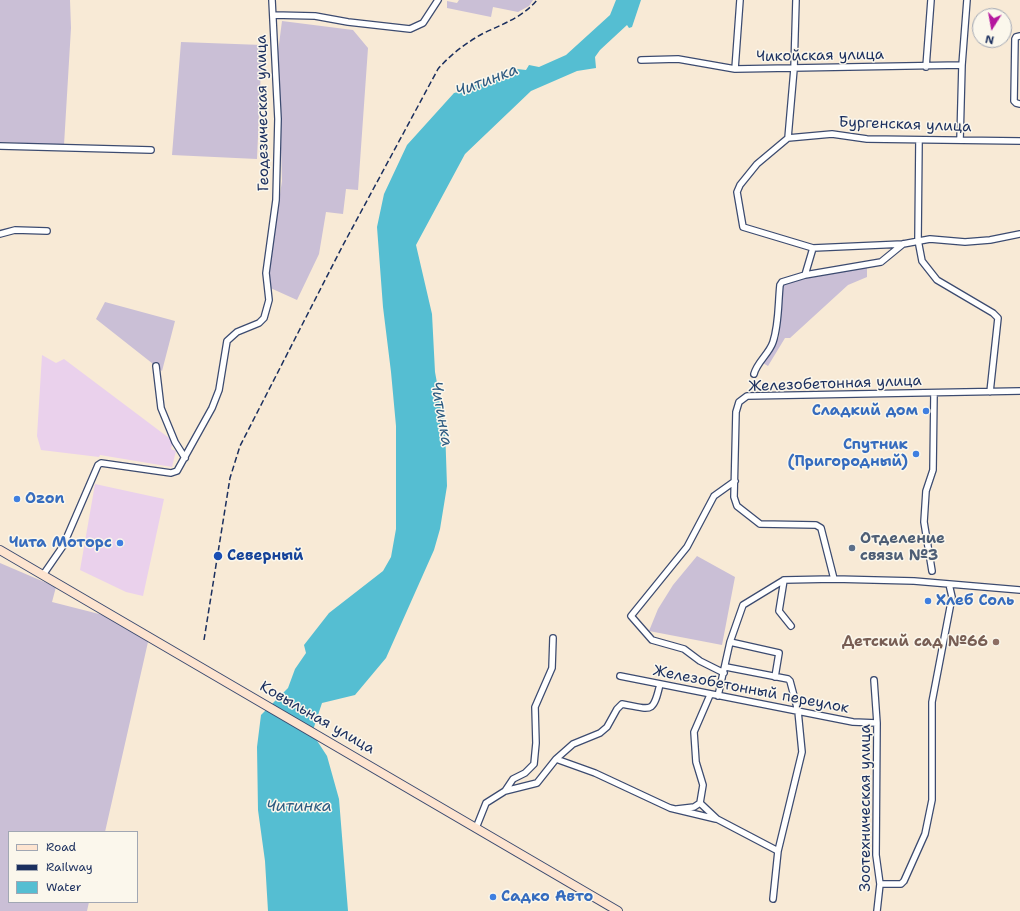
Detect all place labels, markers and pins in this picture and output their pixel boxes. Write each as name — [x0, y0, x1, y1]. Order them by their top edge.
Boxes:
place label: Сладкий дом — [812, 402, 918, 420]
marker: Сладкий дом — [921, 406, 931, 416]
place label: Спутник (Пригородный) — [788, 436, 908, 471]
marker: Спутник (Пригородный) — [911, 449, 921, 459]
place label: Ozon — [25, 490, 65, 508]
marker: Ozon — [12, 494, 22, 504]
place label: Отделение связи №3 — [860, 530, 945, 565]
place label: Чита Моторс — [9, 534, 112, 552]
marker: Чита Моторс — [115, 538, 125, 548]
marker: Отделение связи №3 — [847, 543, 857, 553]
place label: Северный — [227, 547, 303, 565]
marker: Северный — [212, 550, 224, 562]
place label: Хлеб Соль — [936, 592, 1014, 610]
marker: Хлеб Соль — [923, 596, 933, 606]
place label: Детский сад №66 — [842, 633, 988, 651]
marker: Детский сад №66 — [991, 637, 1001, 647]
place label: Садко Авто — [501, 888, 593, 906]
marker: Садко Авто — [488, 892, 498, 902]

